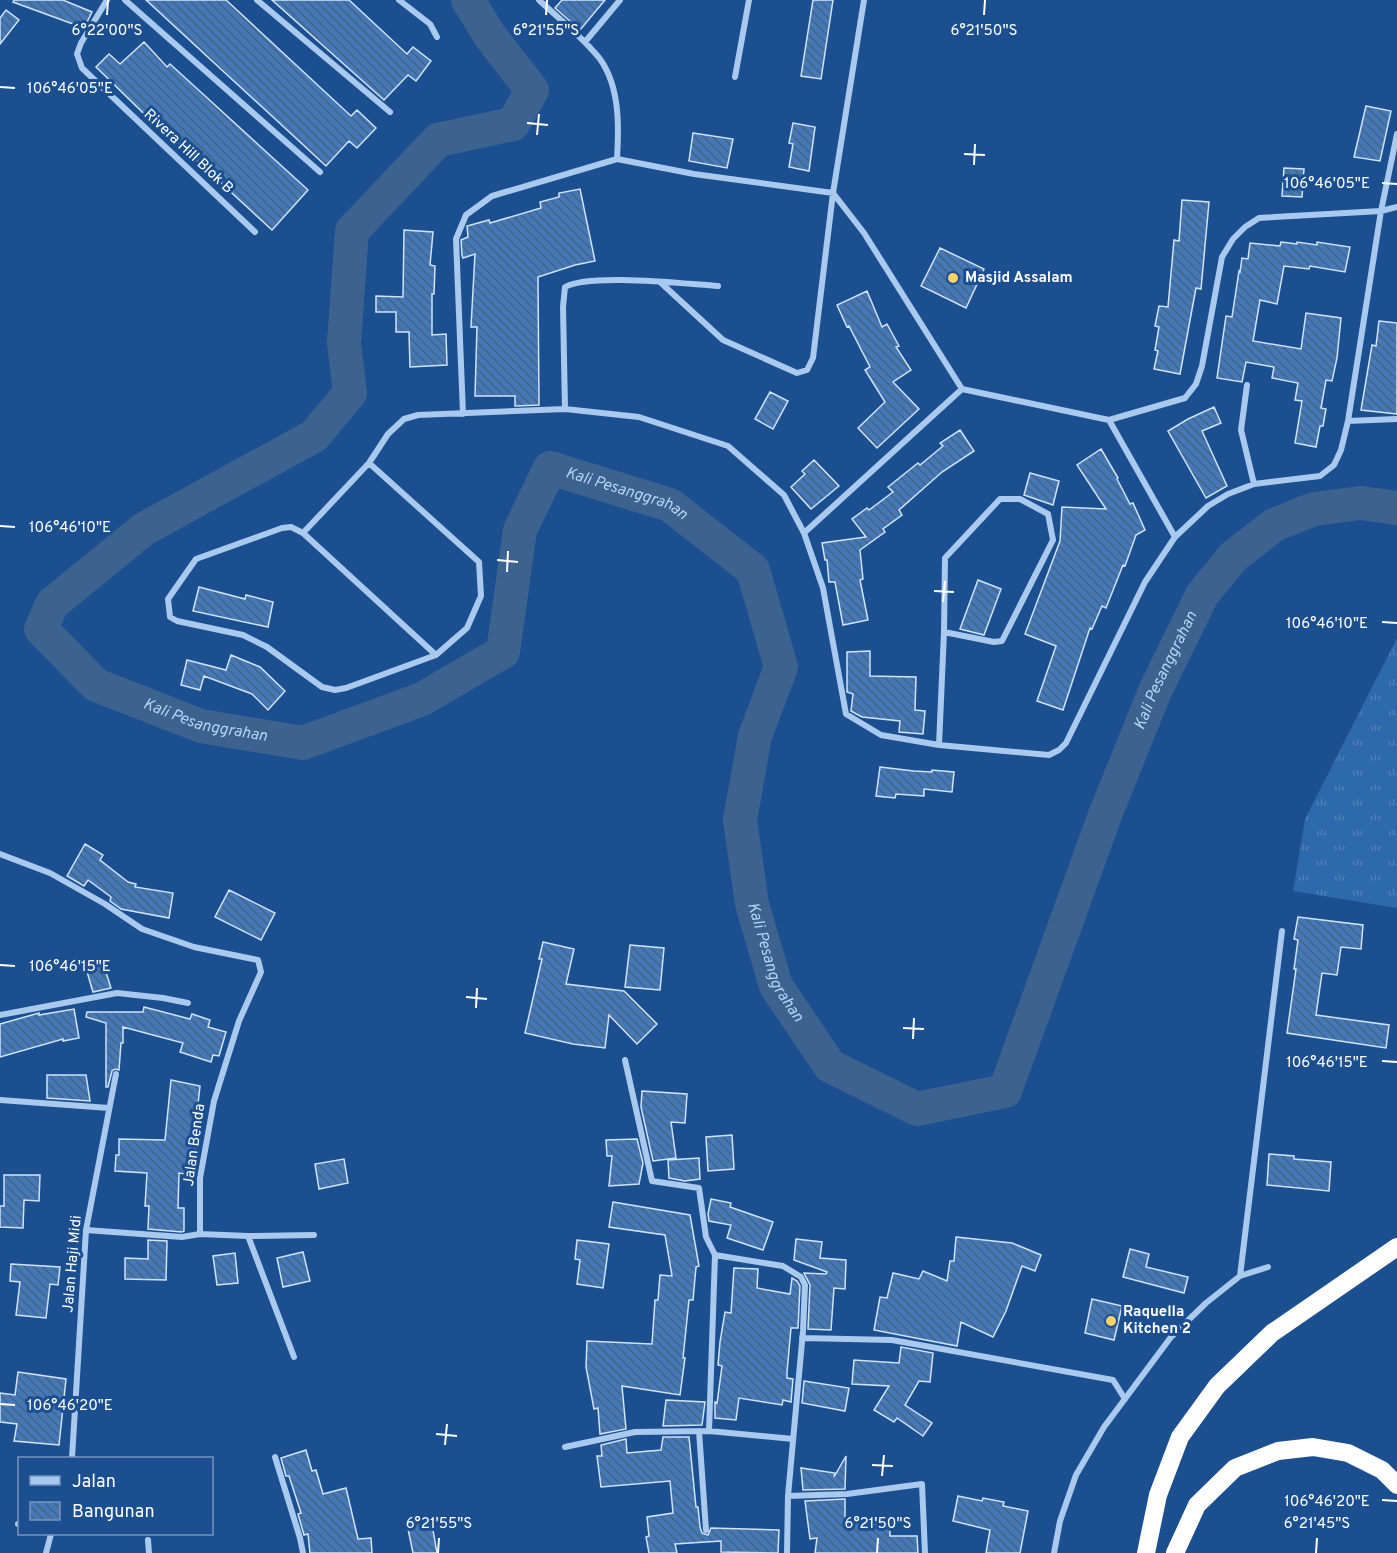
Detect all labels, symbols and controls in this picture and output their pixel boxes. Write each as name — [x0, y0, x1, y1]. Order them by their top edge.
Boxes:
text: 6°22'00"S — [72, 22, 142, 41]
text: 6°21'55"S — [513, 22, 579, 41]
text: 6°21'50"S — [950, 22, 1018, 41]
text: 106°46'05"E — [27, 80, 113, 99]
street label: Rivera Hill Blok B — [139, 106, 237, 198]
text: 106°46'05"E — [1284, 175, 1370, 194]
place label: Masjid Assalam — [965, 269, 1073, 288]
marker: Masjid Assalam — [946, 271, 960, 285]
water label: Kali Pesanggrahan — [563, 463, 692, 525]
text: 106°46'10"E — [29, 519, 111, 538]
water label: Kali Pesanggrahan — [1130, 608, 1202, 733]
text: 106°46'10"E — [1286, 615, 1368, 634]
water label: Kali Pesanggrahan — [140, 694, 269, 747]
water label: Kali Pesanggrahan — [742, 900, 808, 1026]
text: 106°46'15"E — [29, 958, 111, 977]
text: 106°46'15"E — [1286, 1054, 1368, 1073]
street label: Jalan Benda — [180, 1102, 210, 1188]
street label: Jalan Haji Midi — [59, 1214, 87, 1314]
place label: Raquella Kitchen 2 — [1123, 1303, 1191, 1339]
marker: Raquella Kitchen 2 — [1104, 1314, 1118, 1328]
text: 106°46'20"E — [27, 1397, 113, 1416]
legend — [18, 1457, 213, 1535]
text: Jalan — [72, 1471, 116, 1494]
text: 106°46'20"E — [1284, 1493, 1370, 1512]
text: Bangunan — [72, 1501, 155, 1524]
text: 6°21'55"S — [406, 1515, 472, 1534]
text: 6°21'50"S — [844, 1515, 912, 1534]
text: 6°21'45"S — [1284, 1515, 1350, 1534]

